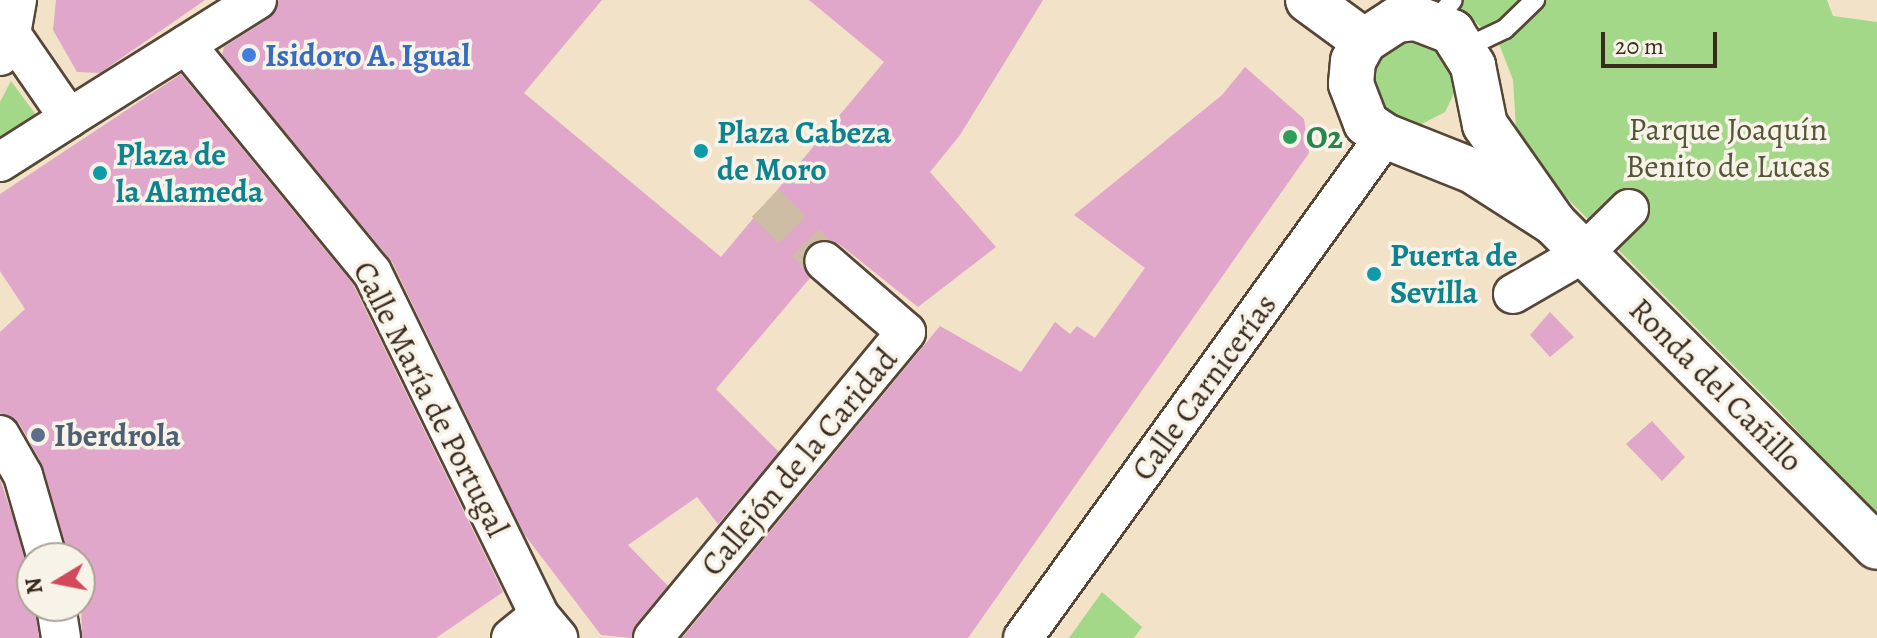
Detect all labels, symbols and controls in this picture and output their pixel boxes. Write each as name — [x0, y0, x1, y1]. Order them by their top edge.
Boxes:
scale bar — [1605, 16, 1721, 66]
text: 20 m — [1615, 30, 1664, 62]
place label: Isidoro A. Igual — [265, 36, 471, 74]
marker: Isidoro A. Igual — [240, 46, 258, 64]
park label: Parque Joaquín Benito de Lucas — [1626, 111, 1830, 186]
place label: Plaza Cabeza de Moro — [717, 114, 891, 189]
place label: O2 — [1306, 118, 1343, 156]
marker: O2 — [1281, 128, 1299, 146]
place label: Plaza de la Alameda — [116, 136, 263, 211]
marker: Plaza Cabeza de Moro — [692, 142, 710, 160]
marker: Plaza de la Alameda — [91, 164, 109, 182]
place label: Puerta de Sevilla — [1390, 237, 1517, 312]
street label: Calle María de Portugal — [345, 255, 517, 543]
marker: Puerta de Sevilla — [1365, 265, 1383, 283]
street label: Calle Carnicerías — [1123, 286, 1285, 488]
street label: Ronda del Cañillo — [1621, 290, 1811, 480]
street label: Callejón de la Caridad — [693, 340, 905, 584]
place label: Iberdrola — [54, 416, 181, 454]
marker: Iberdrola — [29, 426, 47, 444]
north arrow — [16, 542, 96, 622]
text: N — [18, 575, 50, 596]

